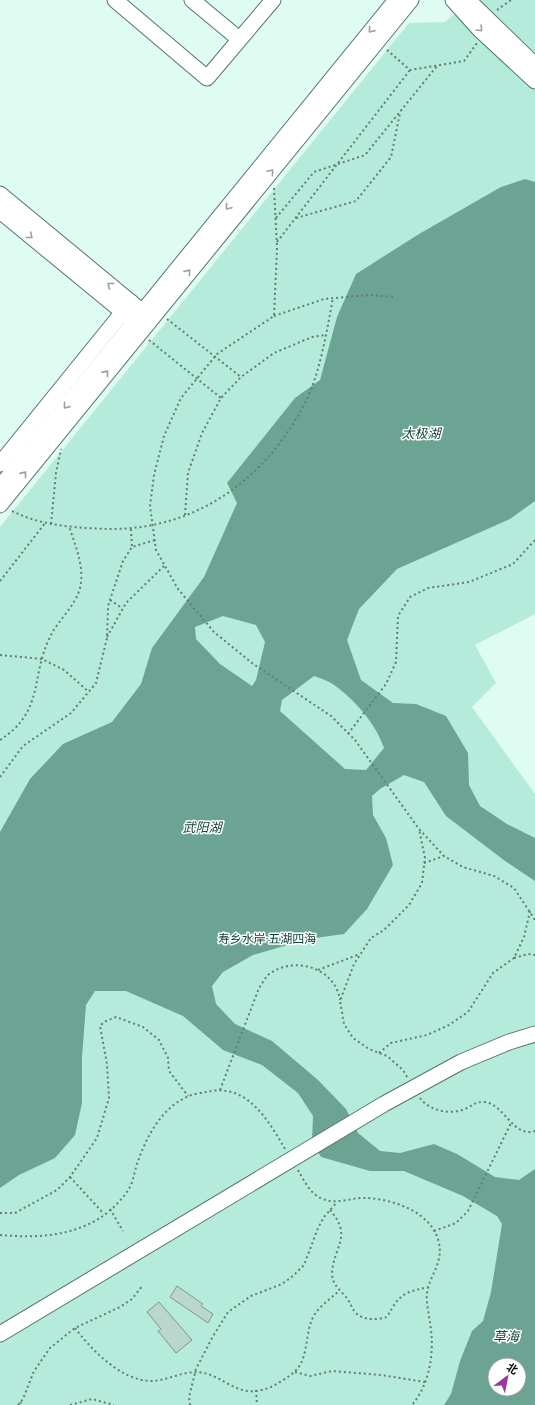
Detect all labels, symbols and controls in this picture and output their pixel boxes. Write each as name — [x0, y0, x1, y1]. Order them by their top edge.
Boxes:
one-way arrow — [475, 24, 482, 32]
one-way arrow — [369, 26, 376, 33]
one-way arrow — [266, 169, 273, 176]
one-way arrow — [225, 203, 232, 210]
one-way arrow — [26, 231, 33, 238]
one-way arrow — [184, 270, 191, 277]
one-way arrow — [107, 282, 114, 289]
one-way arrow — [101, 371, 108, 378]
one-way arrow — [63, 401, 70, 408]
water label: 太极湖 — [401, 426, 442, 441]
one-way arrow — [20, 472, 27, 479]
water label: 武阳湖 — [182, 820, 223, 835]
park label: 寿乡水岸·五湖四海 — [218, 932, 316, 946]
water label: 草海 — [493, 1329, 521, 1344]
north arrow — [487, 1357, 527, 1397]
text: 北 — [504, 1361, 520, 1377]

